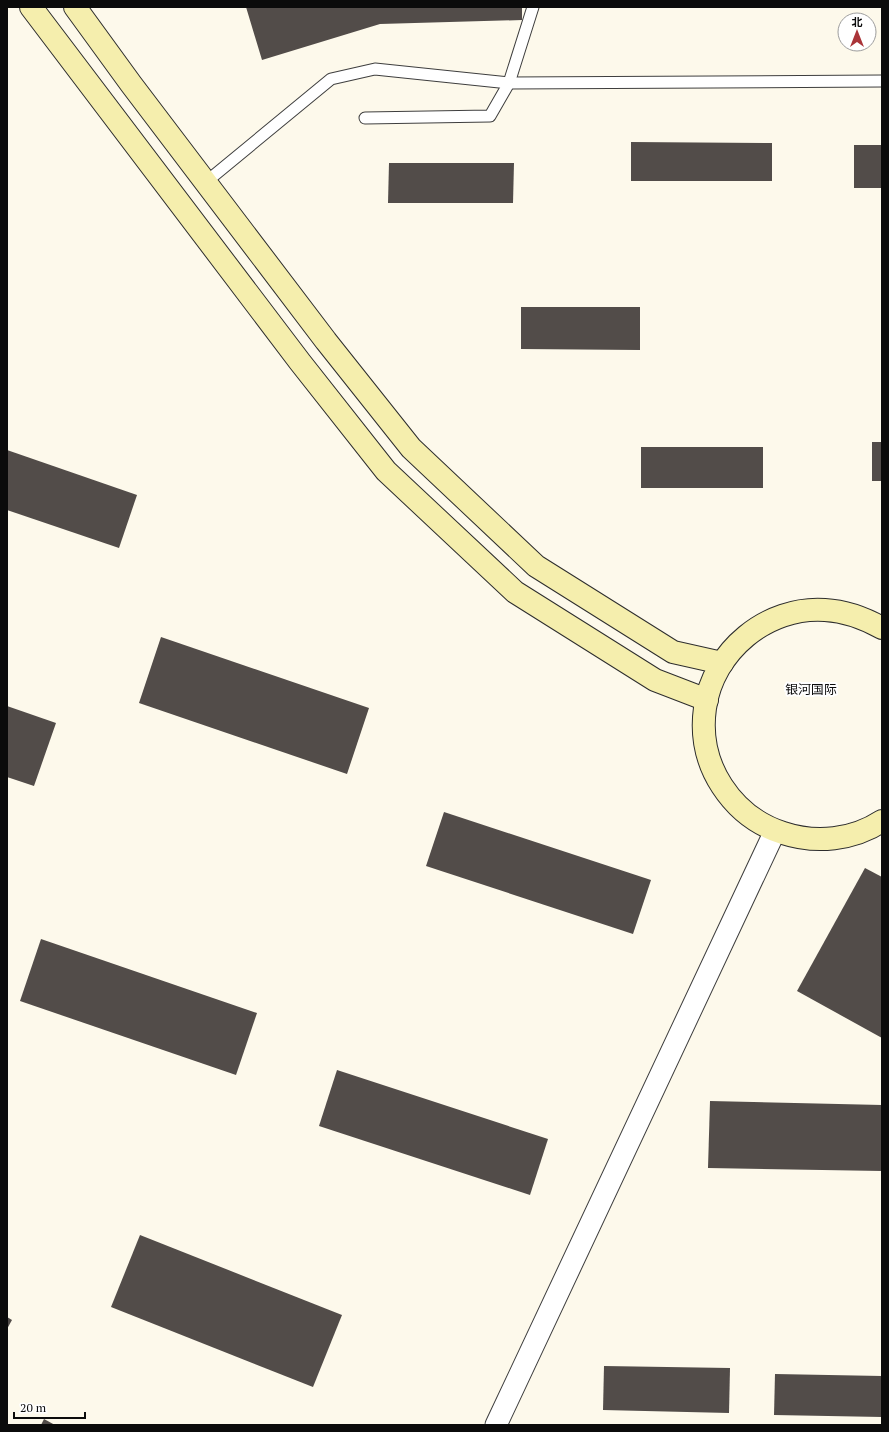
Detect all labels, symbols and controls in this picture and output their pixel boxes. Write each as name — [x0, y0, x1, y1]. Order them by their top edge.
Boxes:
north arrow — [837, 12, 877, 52]
text: 北 — [852, 15, 863, 29]
district label: 银河国际 — [785, 680, 837, 698]
scale bar — [14, 1394, 85, 1420]
text: 20 m — [20, 1400, 47, 1415]

